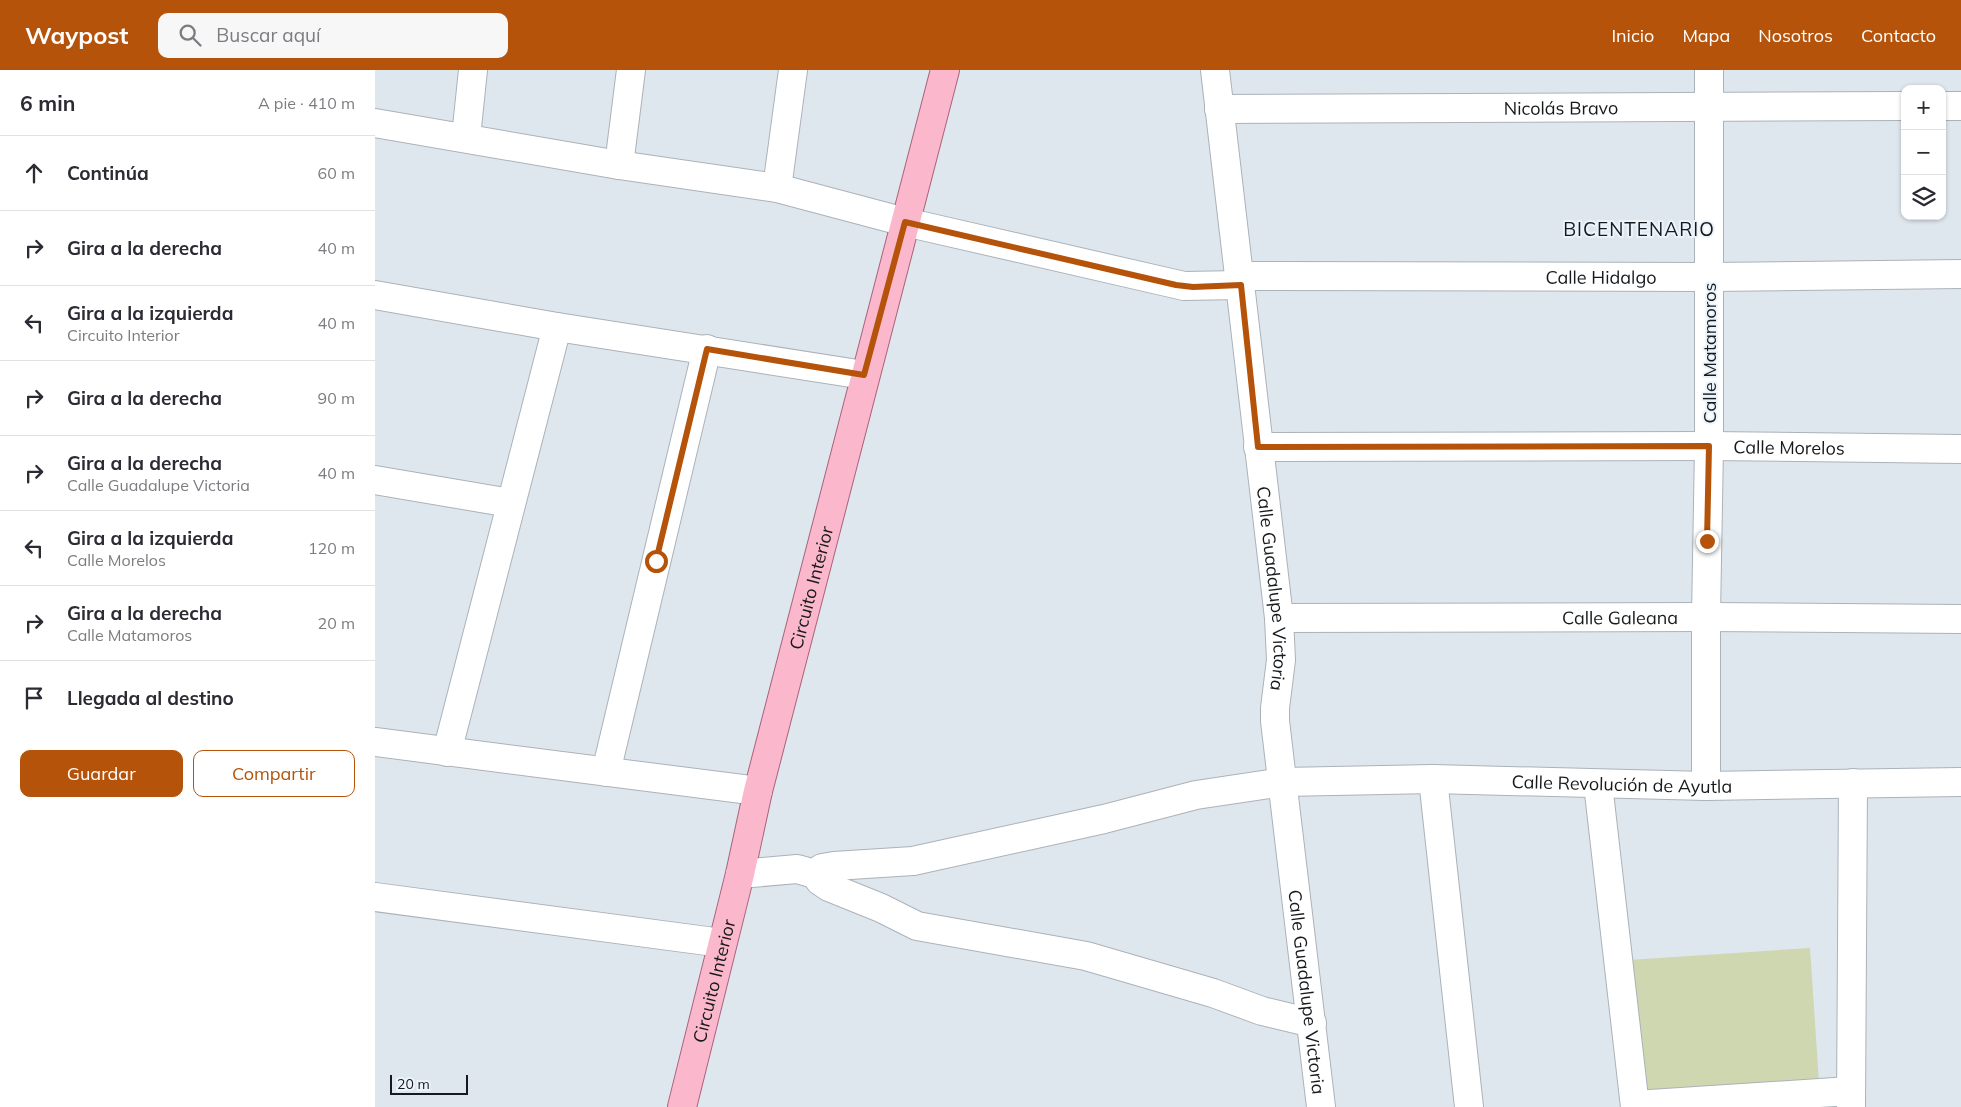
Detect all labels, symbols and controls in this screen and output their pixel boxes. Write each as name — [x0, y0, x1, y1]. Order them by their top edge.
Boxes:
search box — [158, 13, 508, 58]
text: Waypost — [25, 20, 128, 50]
icon: search — [176, 21, 204, 49]
text: Buscar aquí — [216, 23, 321, 47]
text: Inicio — [1611, 24, 1654, 47]
text: Mapa — [1682, 24, 1730, 47]
text: Nosotros — [1758, 24, 1833, 47]
text: Contacto — [1861, 24, 1936, 47]
map controls — [1901, 85, 1946, 220]
button: + — [1901, 85, 1946, 130]
text: 6 min — [20, 90, 75, 116]
text: A pie · 410 m — [258, 93, 355, 113]
street label: Nicolás Bravo — [1504, 96, 1618, 119]
button: − — [1901, 130, 1946, 175]
icon: ahead — [20, 159, 48, 187]
text: Continúa — [67, 161, 149, 185]
text: 60 m — [318, 163, 355, 183]
button: layers — [1901, 175, 1946, 220]
district label: BICENTENARIO — [1563, 217, 1715, 241]
icon: right — [20, 234, 48, 262]
text: Gira a la derecha — [67, 236, 222, 260]
text: 40 m — [318, 238, 355, 258]
street label: Calle Hidalgo — [1545, 265, 1657, 288]
street label: Calle Matamoros — [1698, 282, 1721, 423]
text: Gira a la izquierda — [67, 301, 233, 325]
icon: left — [20, 309, 48, 337]
text: 40 m — [318, 313, 355, 333]
text: Circuito Interior — [67, 325, 180, 345]
icon: right — [20, 384, 48, 412]
text: Gira a la derecha — [67, 386, 222, 410]
text: 90 m — [318, 388, 355, 408]
street label: Calle Morelos — [1733, 435, 1845, 459]
text: Gira a la derecha — [67, 451, 222, 475]
icon: right — [20, 459, 48, 487]
text: 40 m — [318, 463, 355, 483]
text: Calle Guadalupe Victoria — [67, 475, 250, 495]
street label: Calle Guadalupe Victoria — [1252, 485, 1293, 692]
street label: Circuito Interior — [784, 523, 838, 652]
text: Gira a la izquierda — [67, 526, 233, 550]
route end — [1696, 530, 1719, 553]
icon: left — [20, 534, 48, 562]
text: 120 m — [308, 538, 355, 558]
text: Calle Morelos — [67, 550, 166, 570]
route start — [645, 550, 668, 573]
text: Gira a la derecha — [67, 601, 222, 625]
street label: Calle Galeana — [1562, 606, 1678, 629]
icon: right — [20, 609, 48, 637]
text: 20 m — [318, 613, 355, 633]
text: Calle Matamoros — [67, 625, 192, 645]
icon: arrive — [20, 684, 48, 712]
text: Llegada al destino — [67, 686, 234, 710]
button: Guardar — [20, 750, 183, 797]
button: Compartir — [193, 750, 355, 797]
street label: Calle Revolución de Ayutla — [1511, 770, 1732, 798]
street label: Calle Guadalupe Victoria — [1284, 888, 1331, 1096]
street label: Circuito Interior — [687, 916, 740, 1045]
scale bar — [390, 1072, 467, 1095]
text: 20 m — [397, 1075, 430, 1093]

